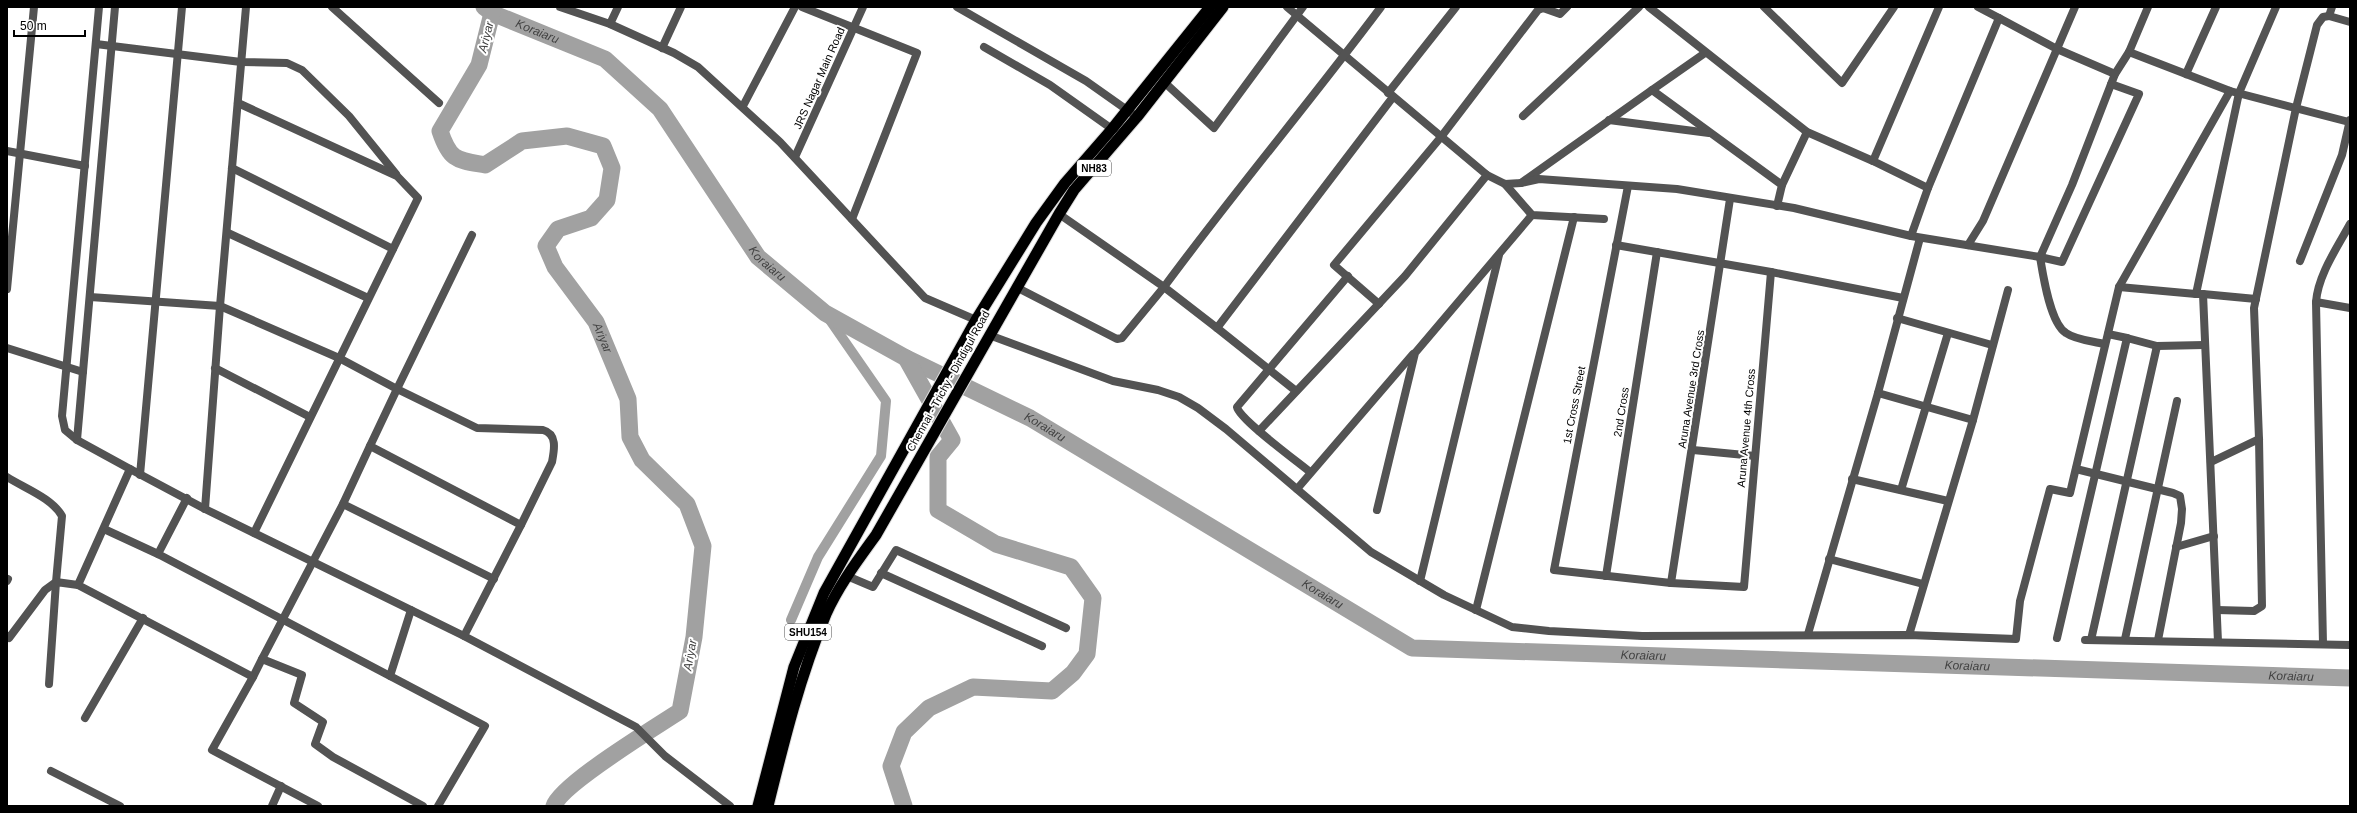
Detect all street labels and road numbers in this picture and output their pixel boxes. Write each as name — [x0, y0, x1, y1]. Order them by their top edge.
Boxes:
street label: JRS Nagar Main Road — [791, 25, 847, 131]
road number: NH83 — [1077, 160, 1111, 176]
street label: Chennai - Trichy - Dindigul Road — [904, 309, 992, 453]
street label: Aruna Avenue 3rd Cross — [1676, 328, 1706, 449]
street label: 1st Cross Street — [1561, 365, 1587, 445]
street label: Aruna Avenue 4th Cross — [1735, 368, 1757, 488]
street label: 2nd Cross — [1611, 386, 1631, 438]
road number: SHU154 — [785, 624, 831, 640]

